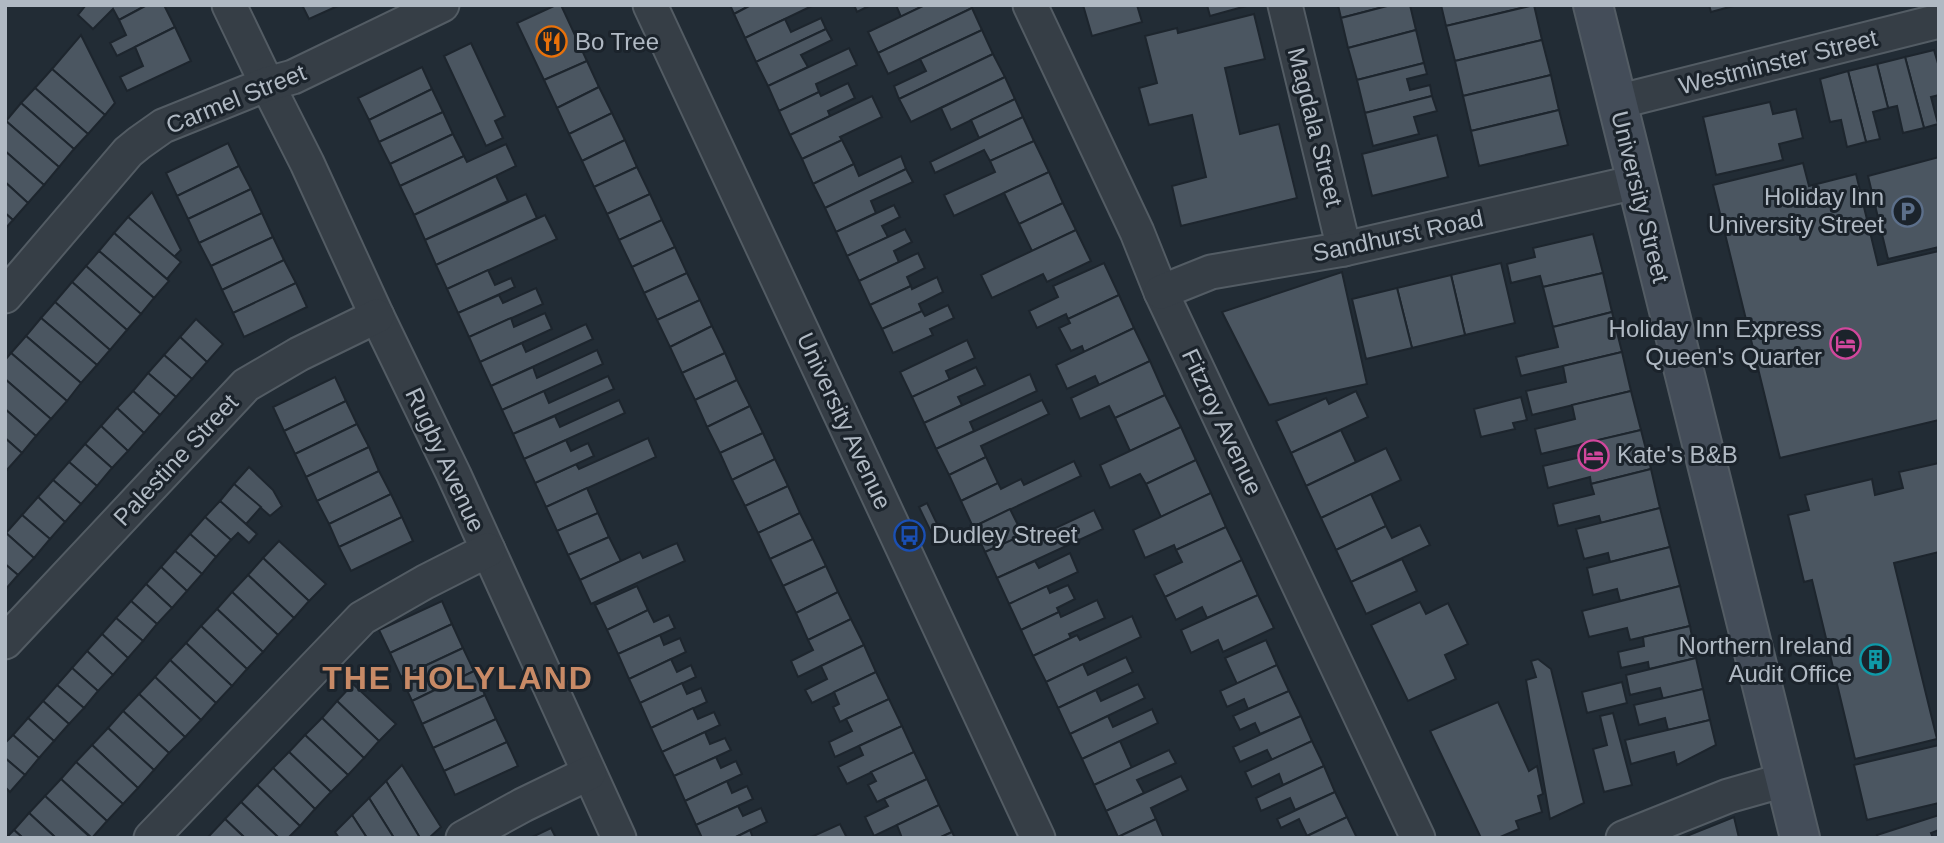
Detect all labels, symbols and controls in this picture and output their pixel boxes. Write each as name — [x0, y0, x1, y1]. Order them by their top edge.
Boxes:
street label: Westminster Street — [1676, 24, 1880, 99]
restaurant icon: Bo Tree — [535, 25, 569, 59]
place label: Bo Tree — [575, 28, 659, 55]
street label: Magdala Street — [1283, 45, 1348, 209]
street label: Carmel Street — [162, 58, 310, 139]
street label: University Street — [1606, 108, 1675, 286]
place label: Holiday Inn University Street — [1708, 183, 1884, 238]
parking icon: Holiday Inn University Street — [1890, 194, 1924, 228]
street label: Sandhurst Road — [1310, 204, 1486, 267]
place label: Holiday Inn Express Queen's Quarter — [1609, 315, 1822, 370]
hotel icon: Holiday Inn Express Queen's Quarter — [1828, 326, 1862, 360]
street label: University Avenue — [792, 328, 897, 513]
street label: Fitzroy Avenue — [1177, 344, 1268, 499]
street label: Rugby Avenue — [400, 384, 491, 536]
street label: Palestine Street — [108, 388, 244, 531]
hotel icon: Kate's B&B — [1577, 438, 1611, 472]
place label: Kate's B&B — [1617, 441, 1738, 468]
bus stop icon: Dudley Street — [892, 518, 926, 552]
place label: Dudley Street — [932, 521, 1078, 548]
place label: Northern Ireland Audit Office — [1679, 632, 1852, 687]
building icon: Northern Ireland Audit Office — [1858, 643, 1892, 677]
district label: THE HOLYLAND — [322, 660, 594, 696]

